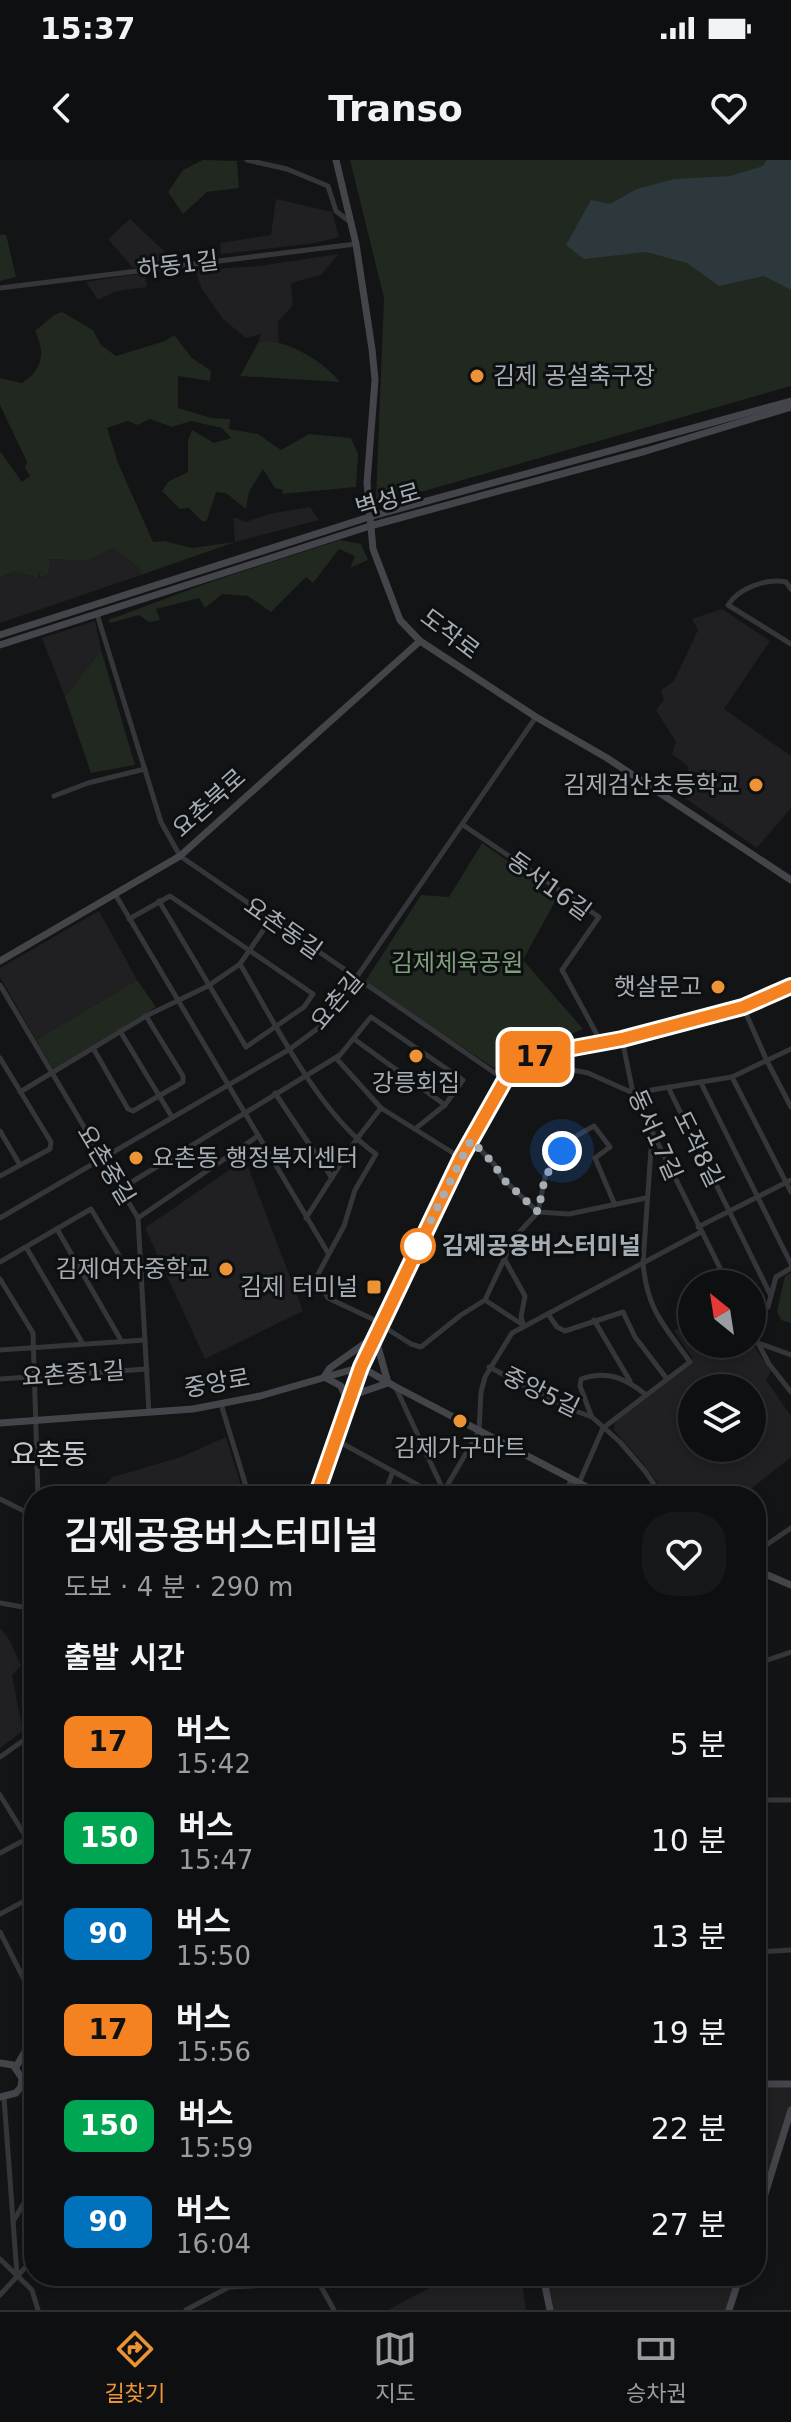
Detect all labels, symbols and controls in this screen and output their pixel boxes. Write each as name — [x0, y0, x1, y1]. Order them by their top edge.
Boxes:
text: 15:37 — [40, 11, 136, 46]
icon: back — [40, 86, 84, 130]
icon: heart — [707, 86, 751, 130]
text: Transo — [328, 88, 463, 129]
street label: 하동1길 — [136, 246, 220, 284]
place label: 김제 공설축구장 — [493, 362, 655, 390]
marker: 김제 공설축구장 — [468, 367, 486, 385]
street label: 벽성로 — [352, 477, 424, 523]
street label: 도작로 — [415, 603, 485, 665]
street label: 요촌북로 — [167, 763, 251, 843]
place label: 김제검산초등학교 — [563, 771, 740, 799]
marker: 김제검산초등학교 — [747, 776, 765, 794]
street label: 동서16길 — [502, 846, 596, 926]
street label: 요촌동길 — [239, 891, 327, 965]
park label: 김제체육공원 — [391, 949, 523, 977]
street label: 요촌길 — [305, 967, 369, 1035]
place label: 햇살문고 — [614, 973, 702, 1001]
marker: 햇살문고 — [709, 978, 727, 996]
line badge: 17 — [499, 1031, 571, 1083]
text: 17 — [516, 1040, 554, 1073]
marker: 강릉회집 — [407, 1047, 425, 1065]
place label: 강릉회집 — [372, 1069, 460, 1097]
street label: 동서17길 — [623, 1085, 687, 1185]
street label: 도작8길 — [668, 1106, 728, 1192]
street label: 요촌중길 — [71, 1120, 141, 1210]
your location — [542, 1131, 582, 1171]
place label: 요촌동 행정복지센터 — [152, 1144, 358, 1172]
marker: 요촌동 행정복지센터 — [127, 1149, 145, 1167]
marker: 김제공용버스터미널 — [401, 1229, 435, 1263]
place label: 김제공용버스터미널 — [442, 1232, 641, 1260]
place label: 김제여자중학교 — [55, 1255, 210, 1283]
marker: 김제여자중학교 — [217, 1260, 235, 1278]
north arrow — [678, 1270, 766, 1358]
map controls — [678, 1270, 766, 1462]
place label: 김제 터미널 — [240, 1273, 358, 1301]
marker: 김제 터미널 — [365, 1278, 383, 1296]
street label: 요촌중1길 — [20, 1356, 126, 1392]
street label: 중앙5길 — [498, 1362, 584, 1422]
street label: 중앙로 — [182, 1363, 252, 1403]
button: layers — [678, 1374, 766, 1462]
marker: 김제가구마트 — [451, 1412, 469, 1430]
place label: 김제가구마트 — [394, 1434, 526, 1462]
district label: 요촌동 — [10, 1438, 88, 1471]
button: heart — [642, 1512, 726, 1596]
text: 김제공용버스터미널 — [64, 1514, 379, 1558]
text: 도보 · 4 분 · 290 m — [64, 1572, 293, 1602]
text: 출발 시간 — [64, 1640, 185, 1675]
text: 버스 — [176, 1712, 231, 1747]
text: 17 — [89, 1725, 127, 1758]
text: 5 분 — [670, 1727, 726, 1762]
text: 15:42 — [176, 1749, 251, 1779]
text: 버스 — [178, 1808, 234, 1843]
text: 150 — [80, 1821, 138, 1854]
text: 10 분 — [651, 1823, 726, 1858]
text: 15:47 — [178, 1845, 253, 1875]
text: 버스 — [176, 1904, 231, 1939]
text: 90 — [89, 1917, 127, 1950]
text: 13 분 — [651, 1919, 726, 1954]
text: 15:50 — [176, 1941, 251, 1971]
text: 버스 — [176, 2000, 231, 2035]
text: 17 — [89, 2013, 127, 2046]
text: 19 분 — [651, 2015, 726, 2050]
text: 15:56 — [176, 2037, 251, 2067]
text: 버스 — [178, 2096, 234, 2131]
text: 150 — [80, 2109, 138, 2142]
text: 22 분 — [651, 2111, 726, 2146]
text: 15:59 — [178, 2133, 253, 2163]
text: 버스 — [176, 2192, 231, 2227]
text: 90 — [89, 2205, 127, 2238]
text: 27 분 — [651, 2207, 726, 2242]
text: 16:04 — [176, 2229, 251, 2259]
tab: 길찾기 — [104, 2327, 165, 2407]
tab: 지도 — [373, 2327, 417, 2407]
tab: 승차권 — [626, 2327, 687, 2407]

